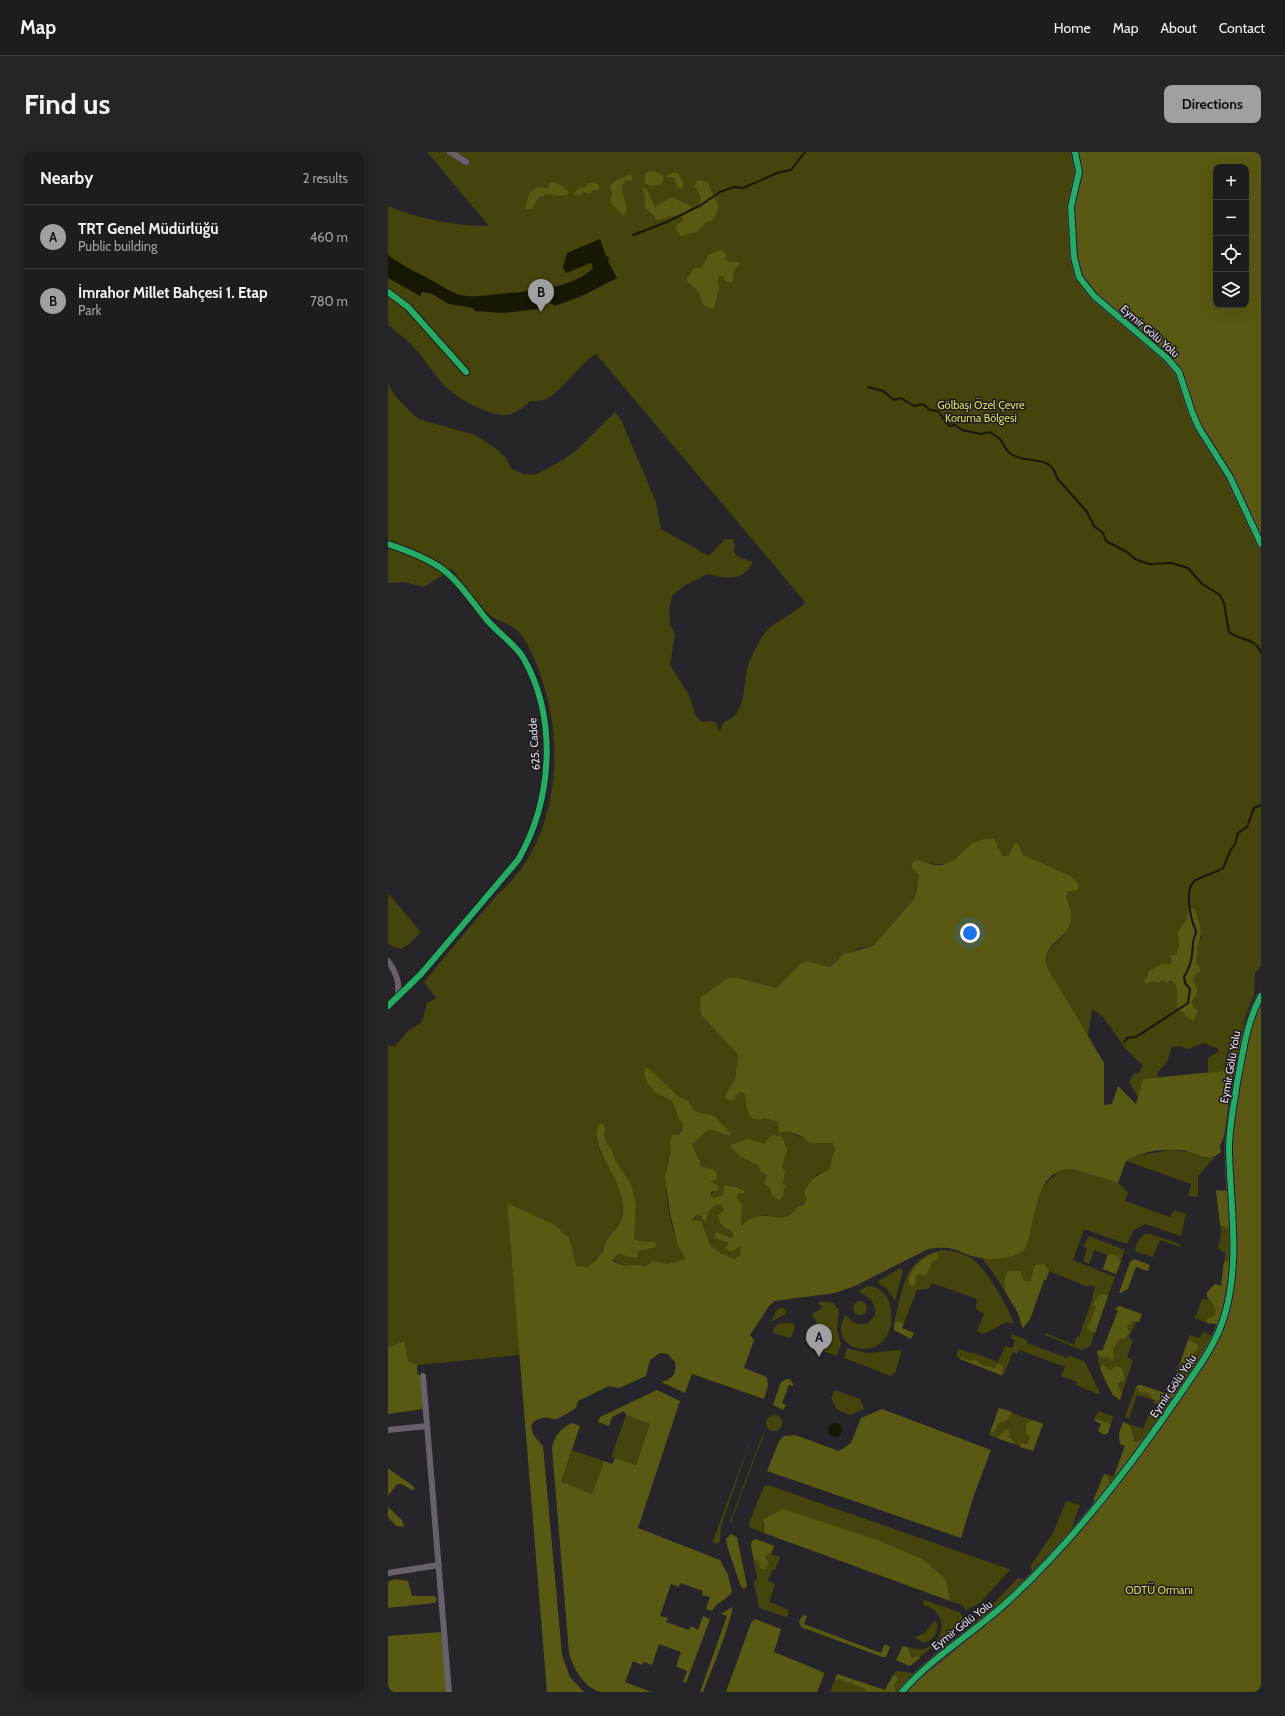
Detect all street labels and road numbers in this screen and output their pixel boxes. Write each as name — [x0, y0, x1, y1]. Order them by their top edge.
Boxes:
street label: Eymir Gölü Yolu — [1118, 302, 1182, 360]
street label: 625. Cadde — [525, 717, 543, 771]
street label: Eymir Gölü Yolu — [1217, 1029, 1243, 1104]
street label: Eymir Gölü Yolu — [1147, 1351, 1199, 1420]
street label: Eymir Gölü Yolu — [929, 1597, 995, 1653]

